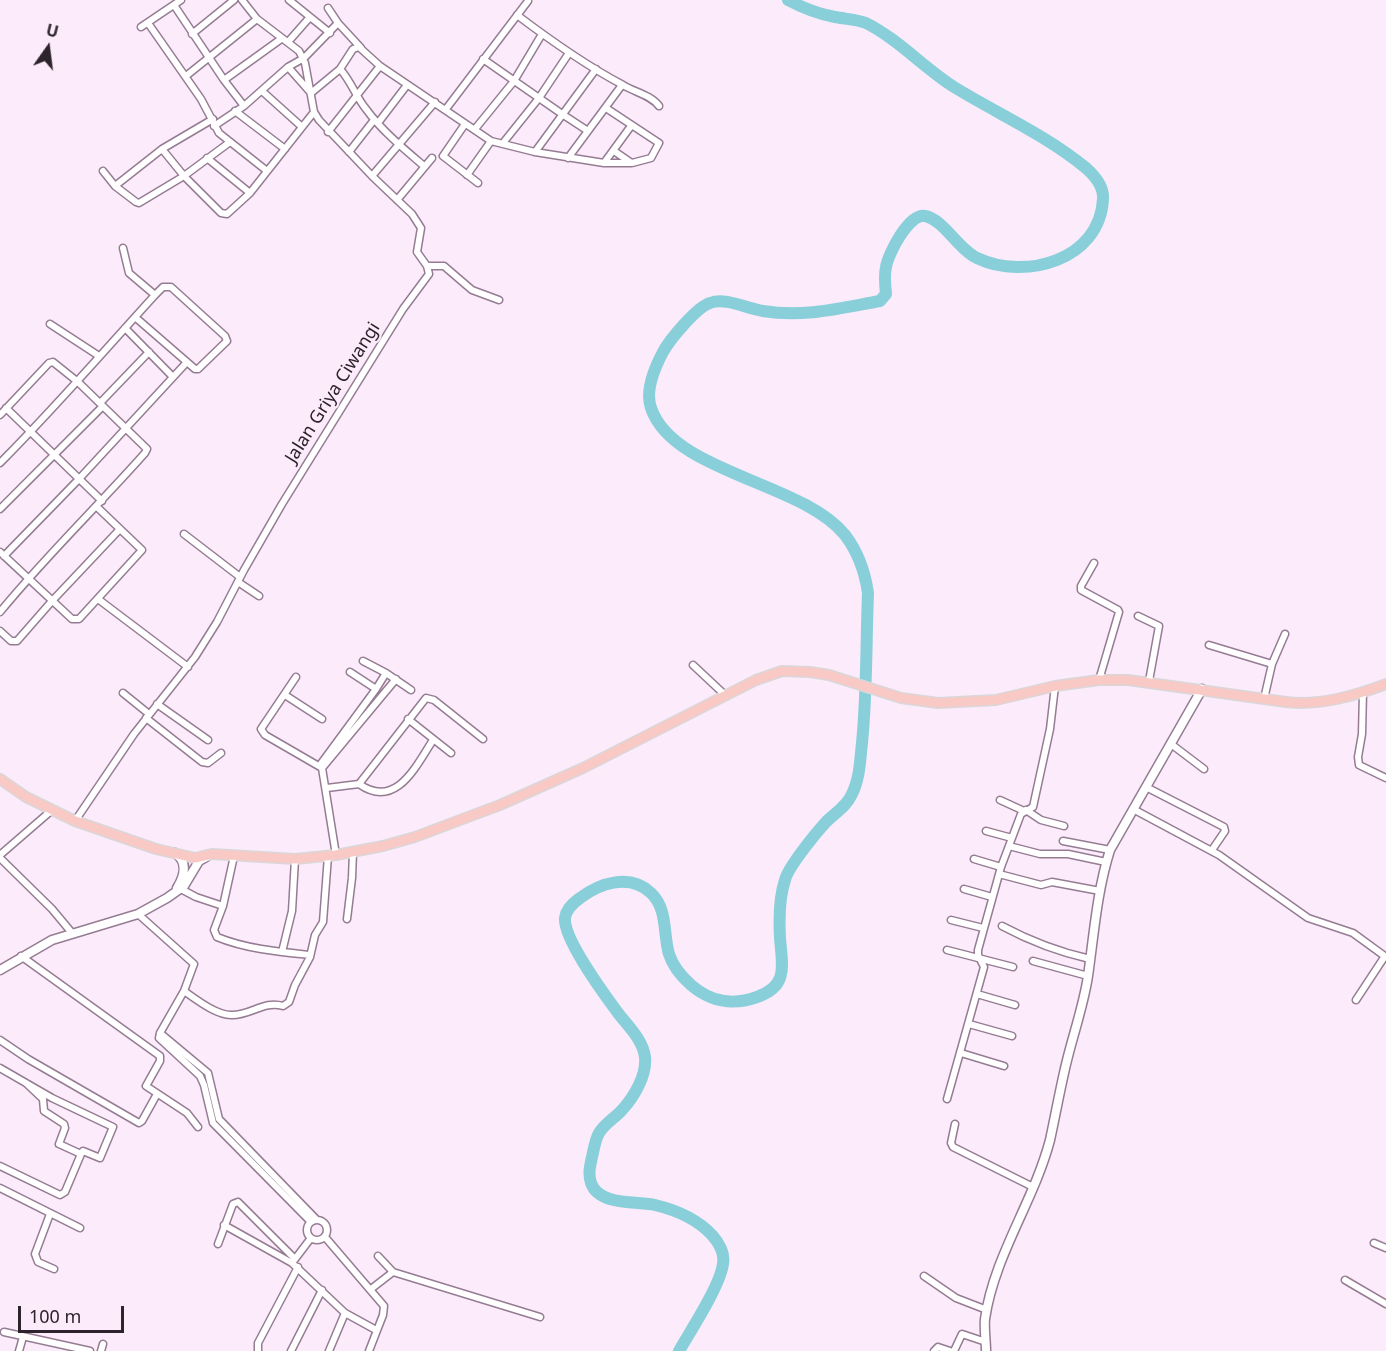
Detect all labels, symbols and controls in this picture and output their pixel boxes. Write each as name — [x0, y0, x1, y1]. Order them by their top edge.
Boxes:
north arrow — [18, 18, 78, 78]
text: U — [44, 18, 61, 43]
street label: Jalan Griya Ciwangi — [281, 319, 385, 467]
scale bar — [21, 1294, 128, 1332]
text: 100 m — [29, 1304, 81, 1328]

